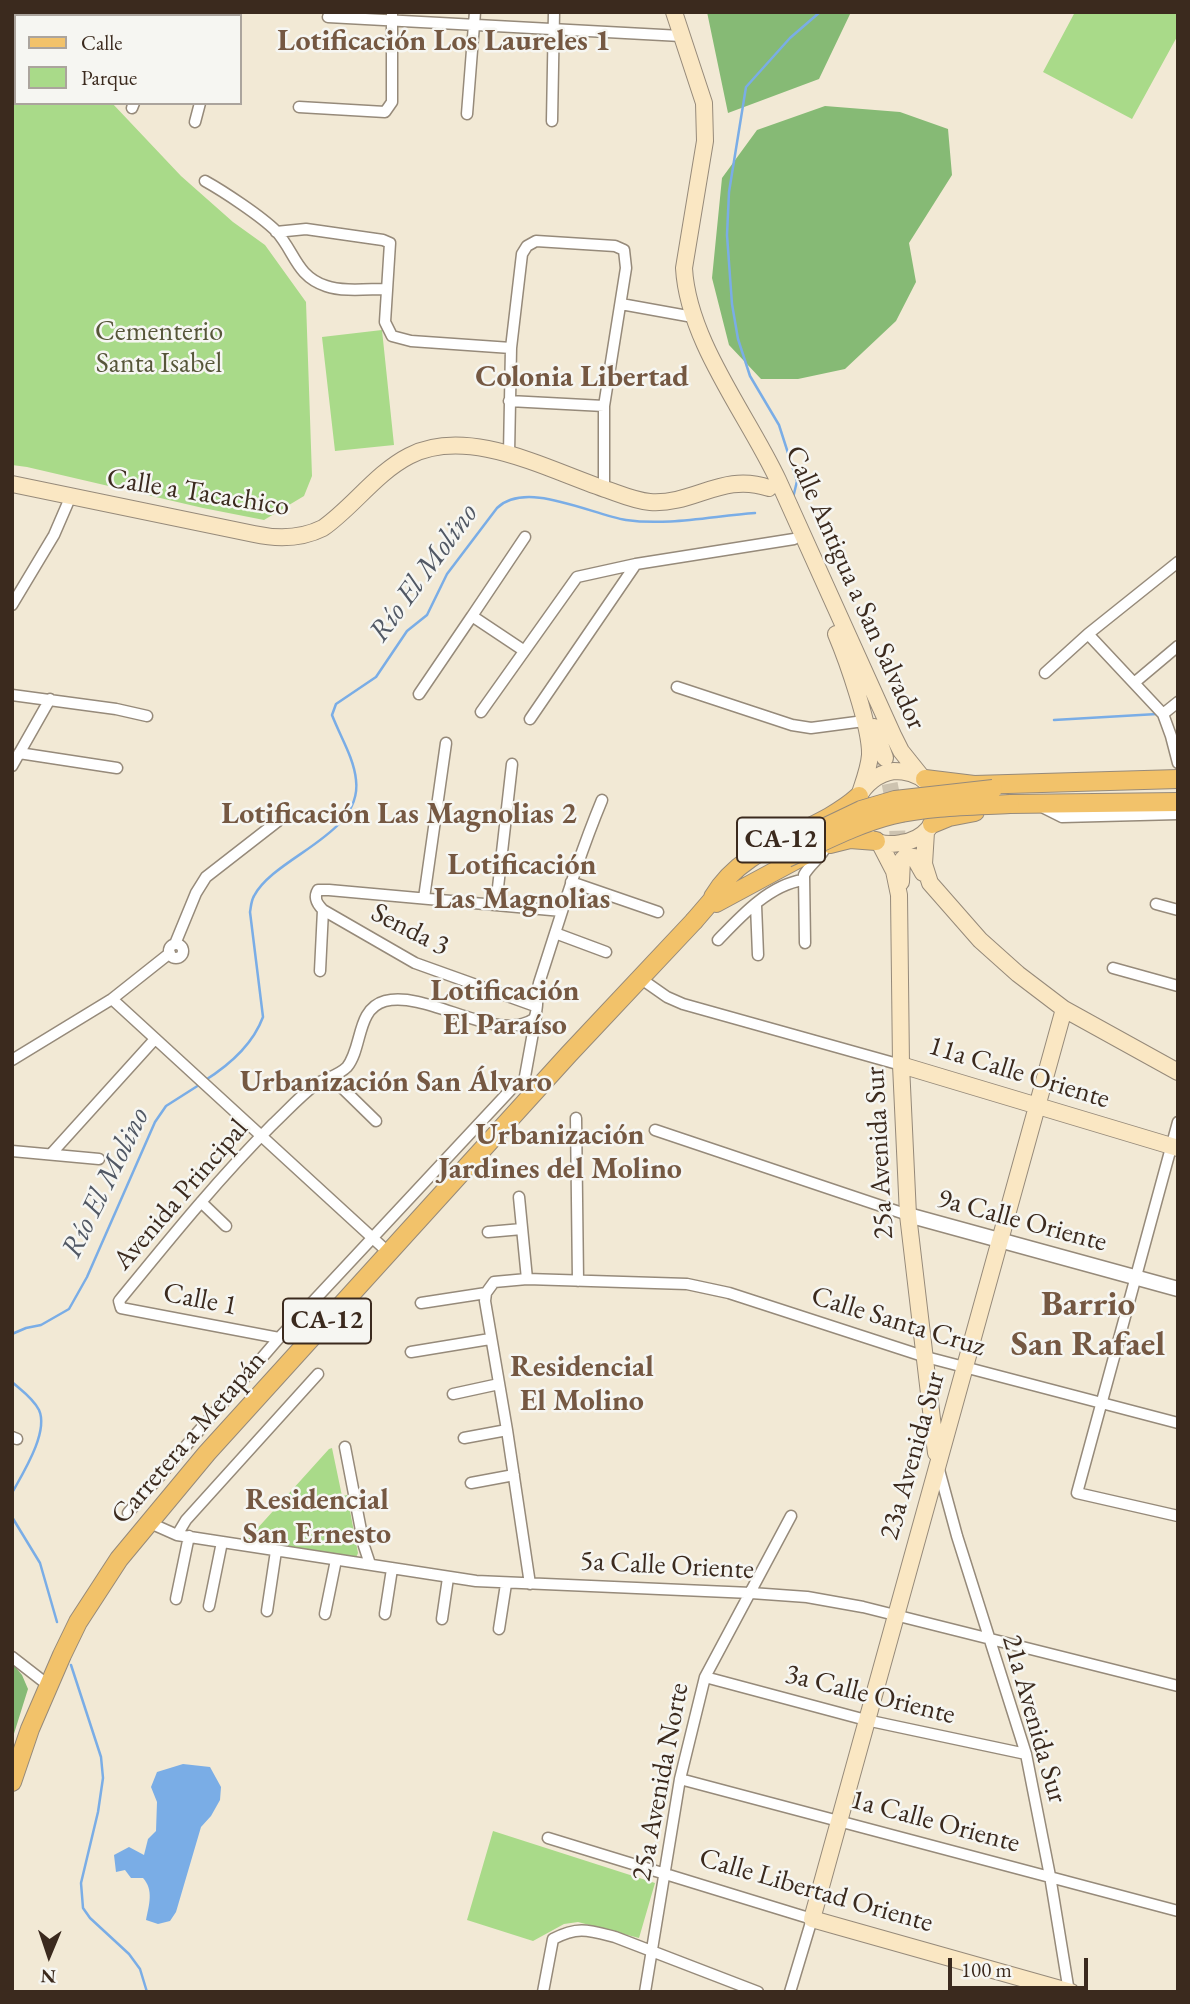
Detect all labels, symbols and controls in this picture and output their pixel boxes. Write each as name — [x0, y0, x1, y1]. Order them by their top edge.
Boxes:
legend — [14, 14, 242, 105]
district label: Lotificación Los Laureles 1 — [277, 24, 611, 60]
text: Calle — [81, 29, 123, 56]
text: Parque — [81, 64, 137, 91]
park label: Cementerio Santa Isabel — [95, 315, 223, 381]
district label: Colonia Libertad — [475, 360, 689, 396]
street label: Calle Antigua a San Salvador — [777, 441, 933, 735]
street label: Calle a Tacachico — [104, 462, 292, 524]
water label: Río El Molino — [362, 497, 486, 649]
district label: Lotificación Las Magnolias 2 — [221, 797, 577, 833]
road number: CA-12 — [737, 818, 825, 862]
district label: Lotificación Las Magnolias — [434, 848, 610, 918]
street label: Senda 3 — [365, 896, 455, 964]
district label: Lotificación El Paraíso — [430, 974, 580, 1044]
street label: 11a Calle Oriente — [924, 1030, 1114, 1116]
district label: Urbanización San Álvaro — [240, 1065, 552, 1101]
street label: 25a Avenida Sur — [859, 1066, 901, 1240]
water label: Río El Molino — [54, 1102, 158, 1264]
street label: Avenida Principal — [106, 1113, 256, 1277]
district label: Urbanización Jardines del Molino — [438, 1118, 682, 1188]
street label: 9a Calle Oriente — [934, 1182, 1110, 1260]
street label: Calle 1 — [160, 1276, 240, 1324]
street label: Calle Santa Cruz — [807, 1280, 989, 1364]
district label: Barrio San Rafael — [1011, 1284, 1165, 1366]
road number: CA-12 — [283, 1298, 371, 1344]
street label: Carretera a Metapán — [105, 1344, 273, 1532]
district label: Residencial El Molino — [510, 1350, 654, 1420]
street label: 23a Avenida Sur — [873, 1368, 953, 1544]
district label: Residencial San Ernesto — [243, 1483, 391, 1554]
street label: 5a Calle Oriente — [579, 1545, 755, 1587]
street label: 21a Avenida Sur — [994, 1631, 1074, 1807]
street label: 3a Calle Oriente — [781, 1658, 959, 1732]
street label: 25a Avenida Norte — [625, 1680, 697, 1884]
street label: 1a Calle Oriente — [847, 1783, 1023, 1861]
street label: Calle Libertad Oriente — [695, 1842, 937, 1940]
north arrow — [14, 1920, 84, 1990]
scale bar — [952, 1944, 1092, 1988]
text: 100 m — [961, 1956, 1012, 1983]
text: N — [40, 1964, 56, 1989]

